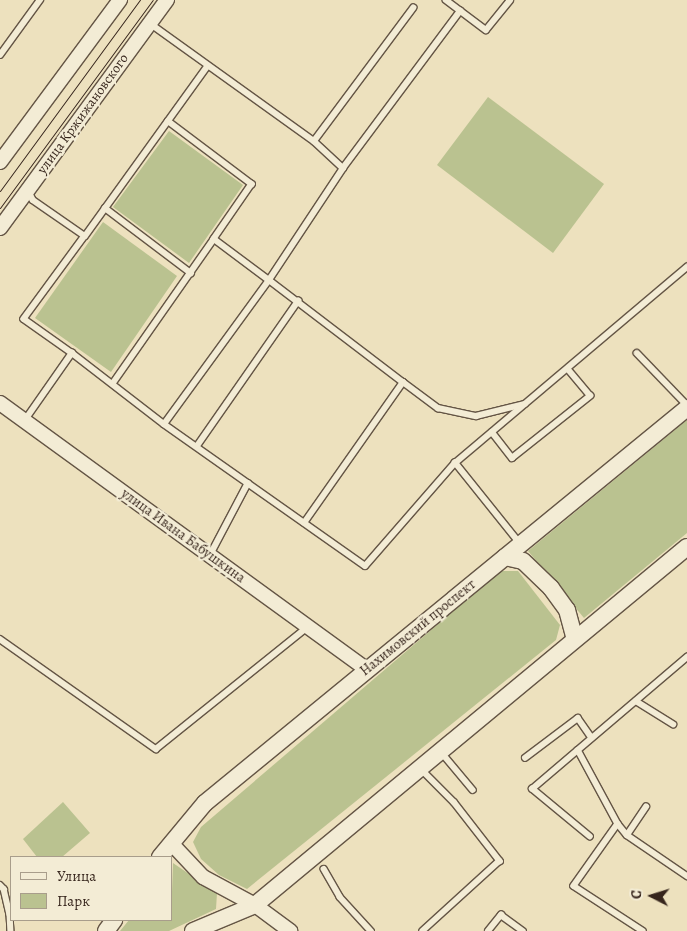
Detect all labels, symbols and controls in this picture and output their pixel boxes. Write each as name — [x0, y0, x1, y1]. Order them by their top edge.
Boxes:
street label: улица Кржижановского — [34, 51, 132, 177]
street label: улица Ивана Бабушкина — [118, 485, 248, 587]
street label: Нахимовский проспект — [357, 576, 479, 680]
legend — [10, 856, 172, 921]
text: Улица — [57, 866, 96, 886]
north arrow — [627, 871, 677, 921]
text: С — [627, 890, 646, 900]
text: Парк — [57, 891, 90, 911]

